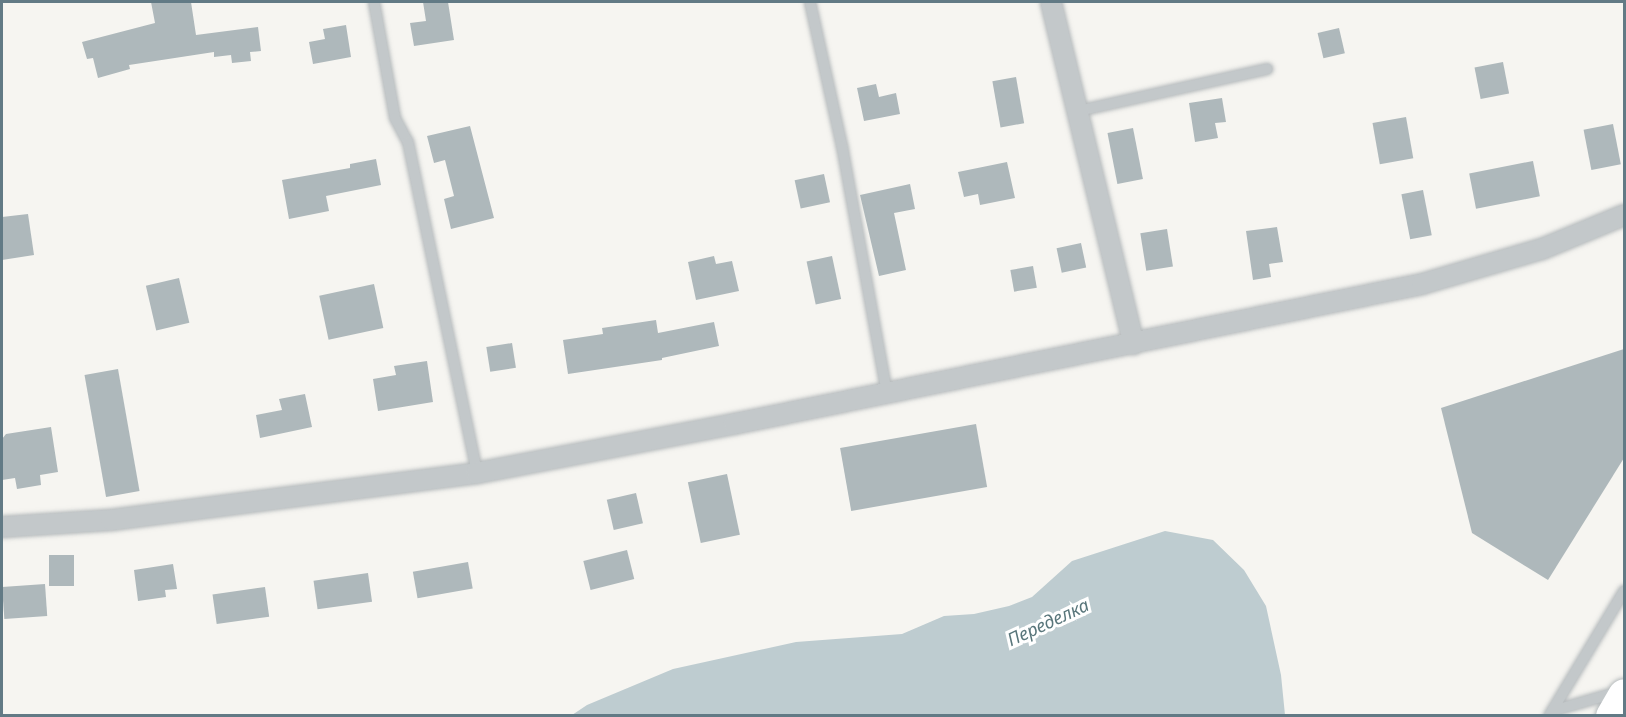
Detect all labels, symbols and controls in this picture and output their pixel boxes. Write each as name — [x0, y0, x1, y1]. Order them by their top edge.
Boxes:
water label: Переделка — [1004, 594, 1092, 650]

